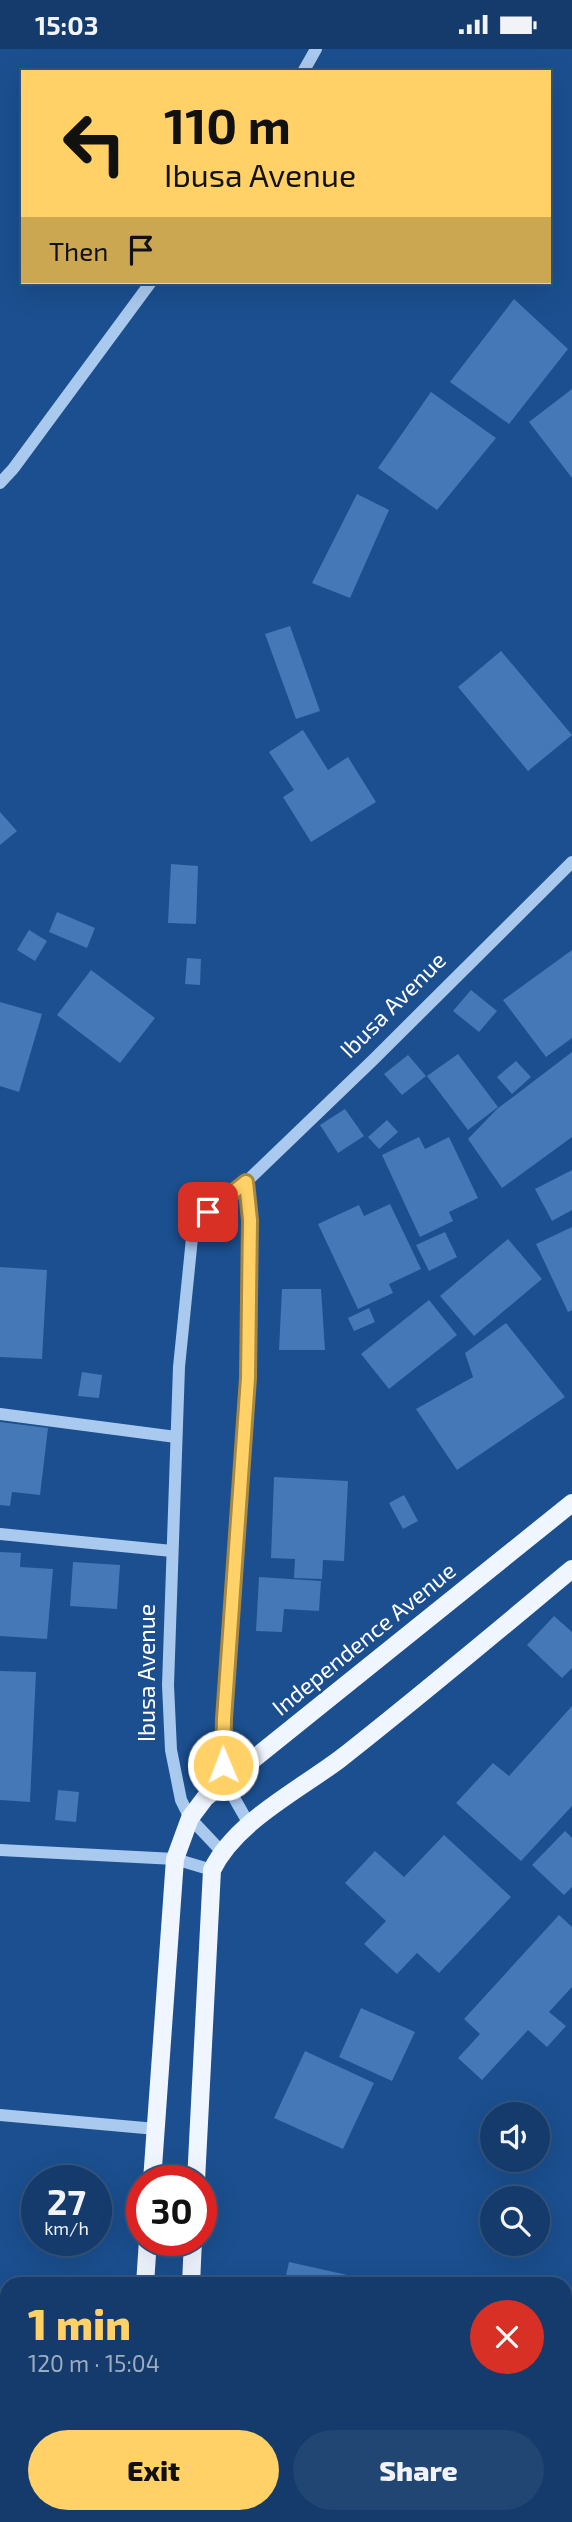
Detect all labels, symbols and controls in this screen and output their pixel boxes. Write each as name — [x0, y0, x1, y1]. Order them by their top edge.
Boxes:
text: 15:03 — [35, 9, 98, 40]
text: 110 m — [164, 95, 291, 154]
icon: left — [49, 98, 140, 189]
text: Ibusa Avenue — [164, 155, 356, 193]
icon: arrive — [122, 231, 160, 269]
text: Then — [49, 235, 108, 266]
street label: Ibusa Avenue — [334, 946, 451, 1063]
pin — [178, 1182, 238, 1242]
icon: arrive — [189, 1193, 227, 1231]
street label: Independence Avenue — [266, 1556, 461, 1721]
street label: Ibusa Avenue — [132, 1604, 160, 1742]
position arrow — [186, 1728, 260, 1802]
map controls — [480, 2102, 550, 2256]
button: sound — [480, 2102, 550, 2172]
speed limit sign: 30 — [126, 2165, 217, 2256]
text: 27 — [47, 2180, 86, 2222]
button: search — [480, 2186, 550, 2256]
text: km/h — [44, 2217, 89, 2239]
text: 1 min — [28, 2298, 131, 2348]
button: close — [470, 2300, 544, 2374]
text: 120 m · 15:04 — [28, 2349, 160, 2377]
button: Exit — [28, 2430, 279, 2510]
button: Share — [293, 2430, 544, 2510]

